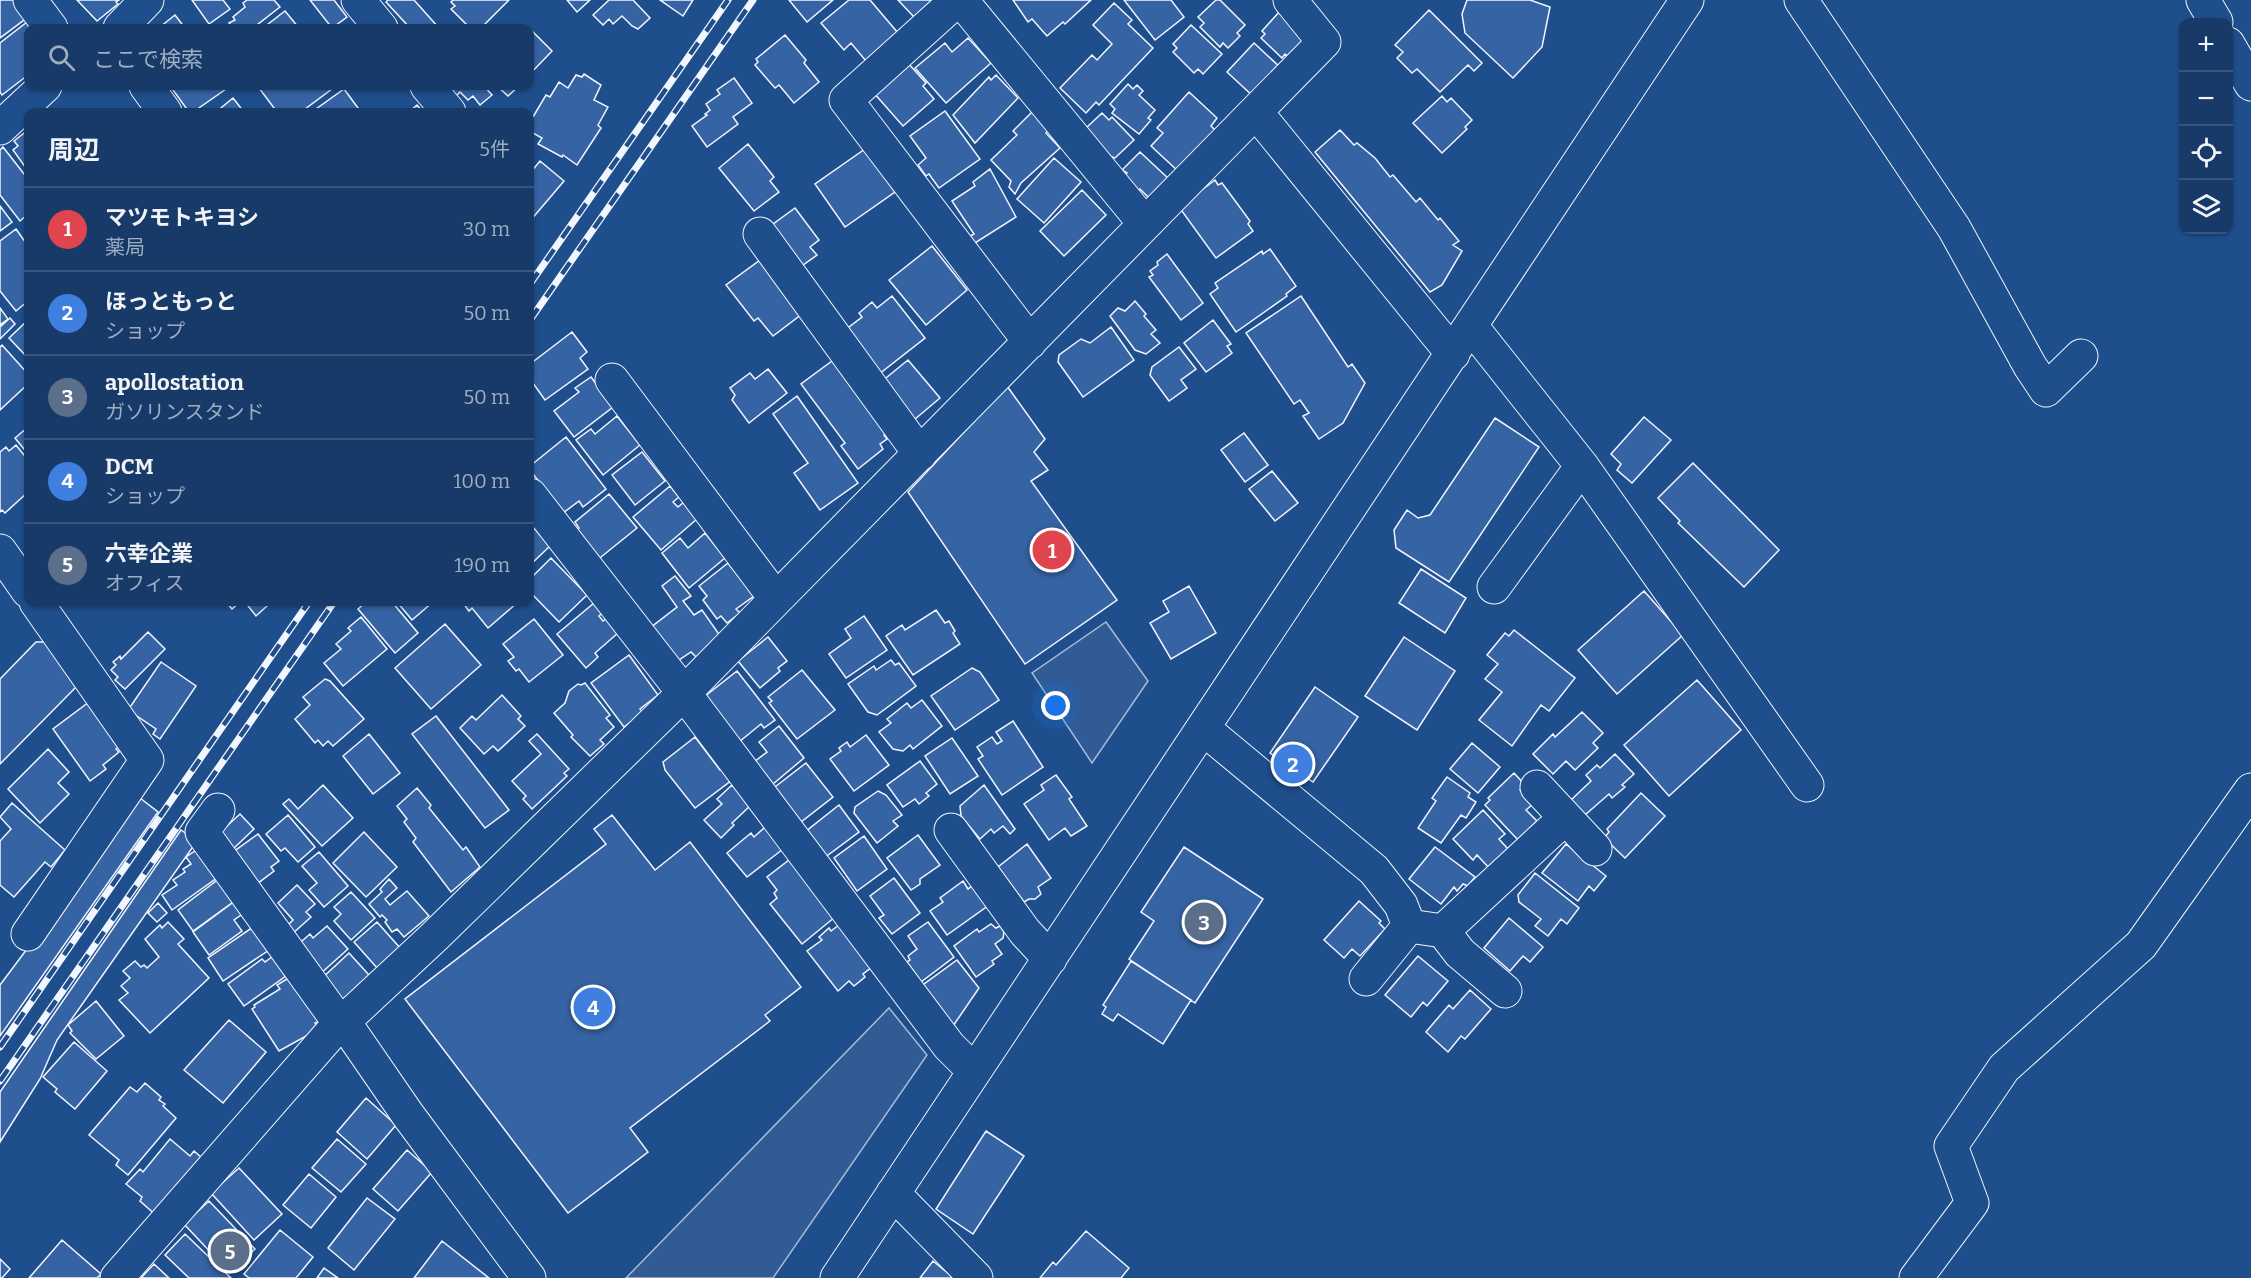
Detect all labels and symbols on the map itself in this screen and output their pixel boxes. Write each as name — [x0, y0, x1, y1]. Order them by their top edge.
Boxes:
pin: 1 — [1032, 528, 1072, 572]
your location — [1041, 691, 1070, 720]
pin: 2 — [1274, 742, 1312, 786]
pin: 3 — [1184, 900, 1224, 944]
pin: 4 — [574, 984, 612, 1030]
pin: 5 — [210, 1228, 250, 1274]

